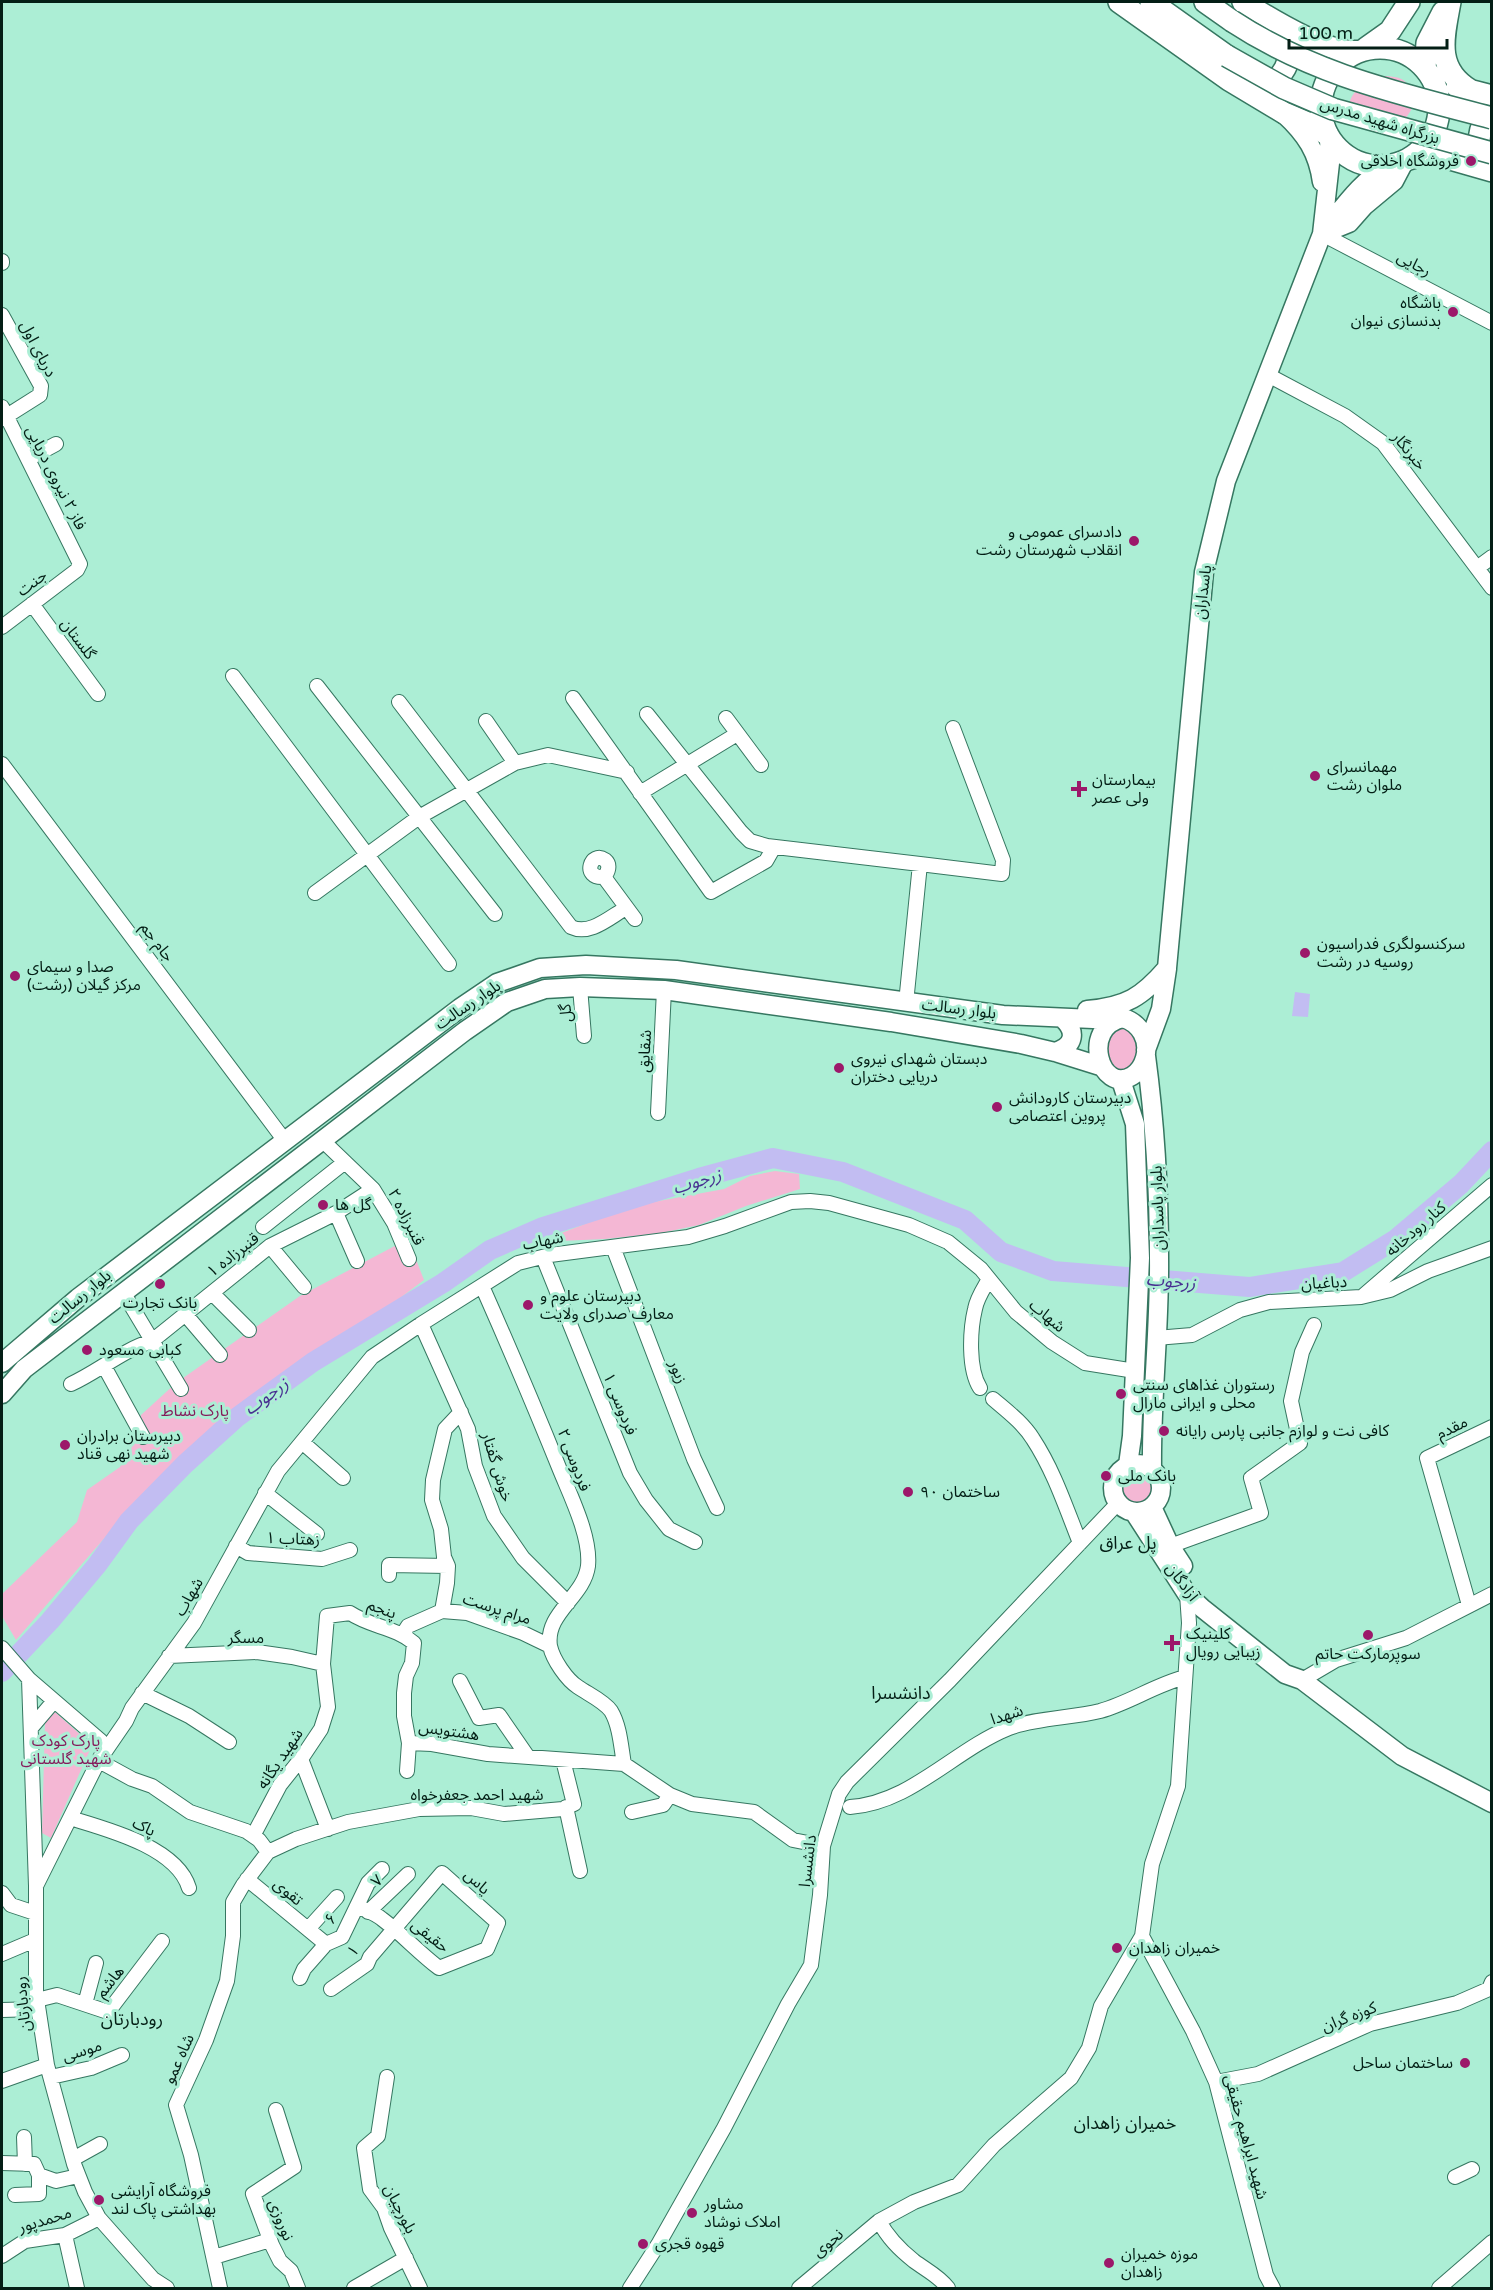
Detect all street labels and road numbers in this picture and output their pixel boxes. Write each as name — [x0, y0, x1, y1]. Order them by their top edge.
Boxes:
street label: بزرگراه شهید مدرس — [1318, 93, 1442, 149]
street label: رجایی — [1393, 247, 1435, 281]
street label: دریای اول — [15, 317, 61, 381]
street label: فاز ۲ نیروی دریایی — [21, 423, 91, 533]
street label: خبرنگار — [1387, 427, 1431, 474]
street label: پاسداران — [1190, 564, 1216, 620]
street label: جنت — [13, 565, 51, 601]
street label: گلستان — [56, 614, 100, 664]
street label: جام جم — [134, 918, 178, 967]
street label: بلوار رسالت — [431, 976, 505, 1034]
street label: بلوار رسالت — [921, 995, 997, 1023]
street label: گل — [555, 1003, 577, 1023]
street label: شقایق — [634, 1029, 656, 1073]
street label: بلوار پاسداران — [1147, 1165, 1170, 1251]
street label: قنبرزاده ۲ — [383, 1185, 429, 1249]
street label: کنار رودخانه — [1382, 1197, 1451, 1261]
street label: شهاب — [521, 1227, 565, 1255]
street label: قنبرزاده ۱ — [203, 1228, 263, 1282]
street label: بلوار رسالت — [45, 1266, 115, 1328]
street label: دباغیان — [1300, 1272, 1348, 1294]
street label: شهاب — [1025, 1295, 1069, 1337]
street label: زیور — [664, 1356, 692, 1387]
street label: فردوسی ۱ — [598, 1370, 642, 1438]
street label: مقدم — [1433, 1412, 1472, 1446]
street label: فردوسی ۲ — [553, 1426, 595, 1494]
street label: خوش گفتار — [477, 1429, 517, 1504]
street label: زهتاب ۱ — [266, 1528, 320, 1550]
street label: آزادگان — [1161, 1559, 1204, 1606]
street label: شهاب — [170, 1574, 208, 1620]
street label: مرام پرست — [460, 1589, 534, 1631]
street label: پنجم — [364, 1594, 399, 1625]
street label: مسگر — [227, 1628, 264, 1648]
street label: شهدا — [988, 1700, 1026, 1730]
street label: هشتویس — [417, 1717, 481, 1745]
street label: شهید یگانه — [252, 1725, 308, 1793]
street label: شهید احمد جعفرخواه — [410, 1785, 544, 1805]
street label: پاک — [129, 1813, 159, 1841]
street label: دانشسرا — [795, 1834, 821, 1888]
street label: یاس — [460, 1865, 494, 1899]
street label: ۷ — [367, 1871, 387, 1891]
street label: تقوی — [269, 1874, 307, 1910]
street label: ۶ — [320, 1910, 342, 1928]
street label: حقیقی — [407, 1915, 453, 1957]
street label: ۱ — [343, 1941, 363, 1961]
street label: هاشم — [91, 1962, 130, 2003]
street label: رودبارتان — [10, 1975, 36, 2033]
street label: کوزه گران — [1319, 1997, 1380, 2037]
street label: شاه عمو — [159, 2031, 199, 2087]
street label: موسی — [60, 2036, 104, 2066]
street label: شهید ابراهیم حقیقی — [1218, 2072, 1272, 2202]
street label: بلورچیان — [379, 2181, 421, 2237]
street label: نوروزی — [264, 2196, 298, 2244]
street label: محمدپور — [15, 2202, 74, 2238]
street label: نحوی — [808, 2224, 848, 2262]

